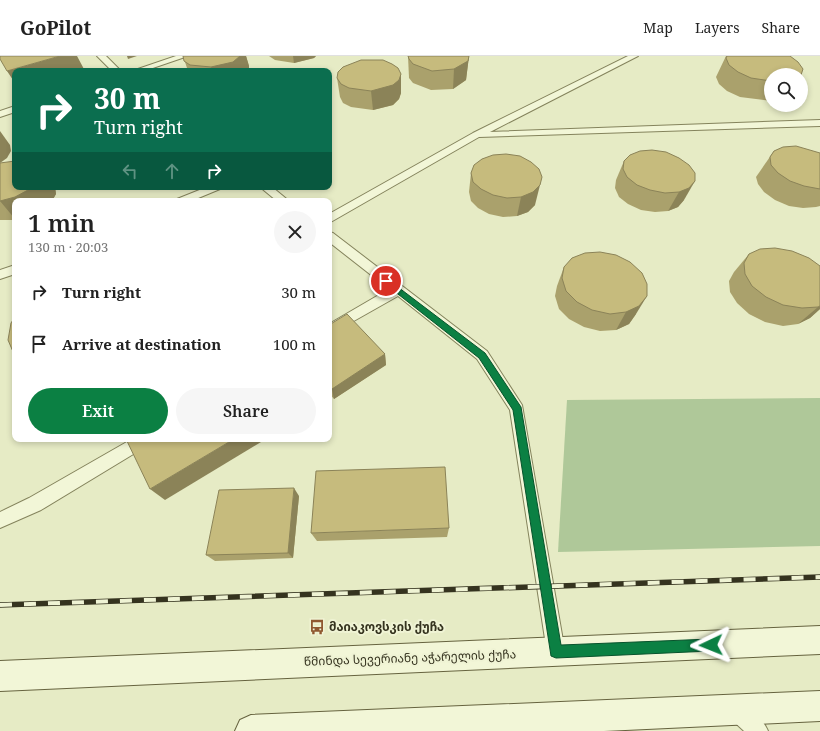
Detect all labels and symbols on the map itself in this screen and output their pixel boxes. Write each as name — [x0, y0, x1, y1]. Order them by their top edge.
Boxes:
pin — [369, 264, 403, 298]
bus stop icon: მაიაკოვსკის ქუჩა — [308, 618, 326, 636]
place label: მაიაკოვსკის ქუჩა — [329, 618, 444, 635]
position arrow — [690, 624, 732, 666]
street label: წმინდა სევერიანე აჭარელის ქუჩა — [304, 645, 516, 670]

